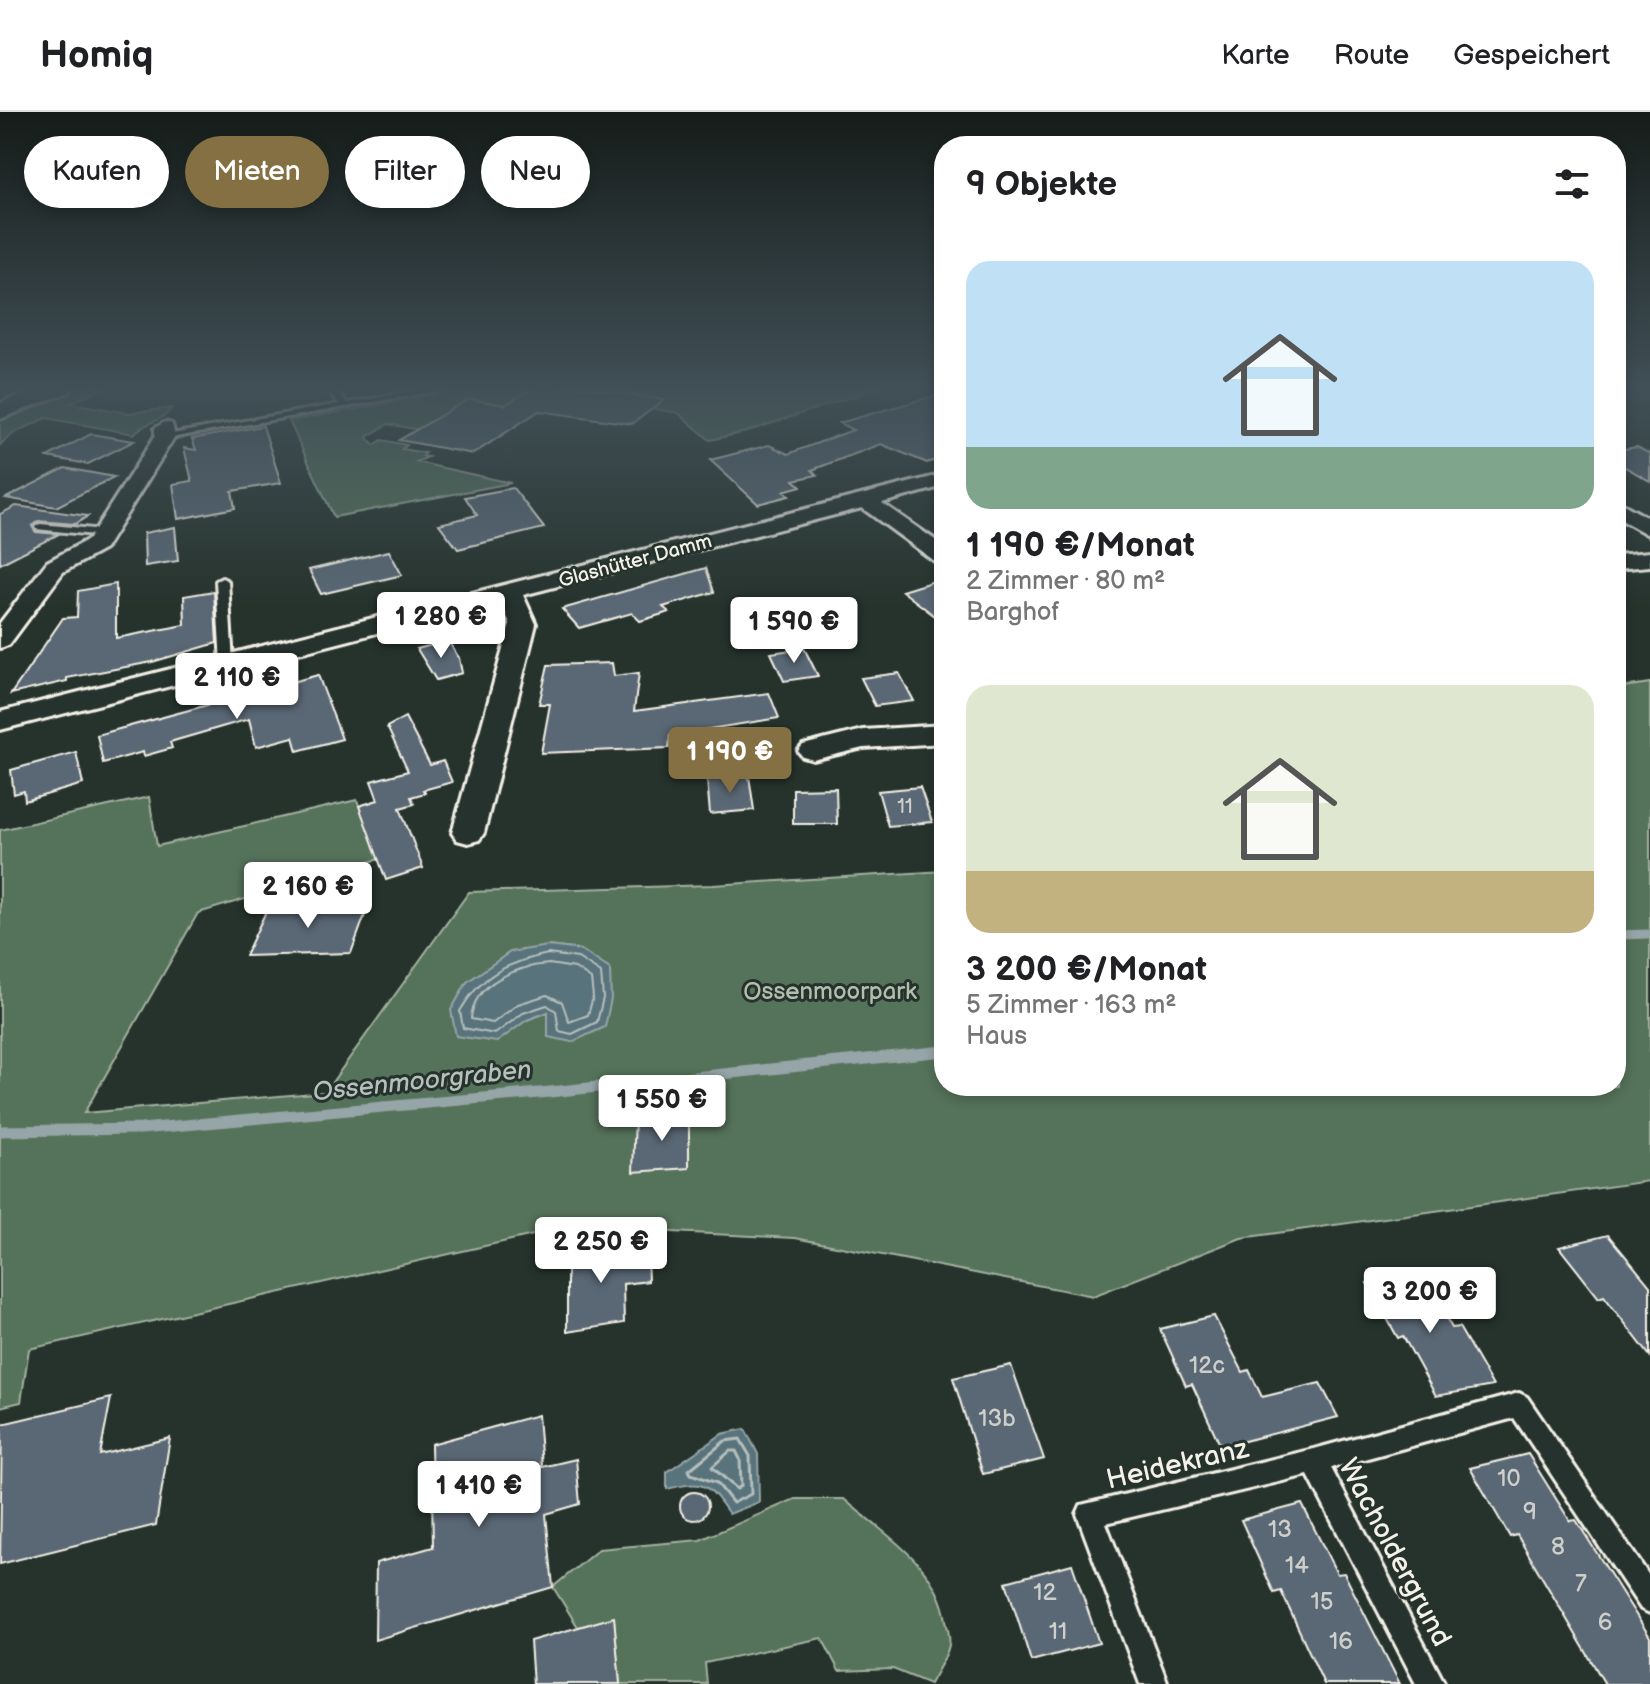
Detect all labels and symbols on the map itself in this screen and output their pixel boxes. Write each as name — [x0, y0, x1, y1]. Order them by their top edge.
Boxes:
street label: Glashütter Damm — [556, 529, 714, 593]
pin: 1 280 € — [367, 592, 515, 660]
pin: 1 590 € — [720, 597, 868, 665]
pin: 2 110 € — [163, 653, 311, 721]
pin: 1 190 € — [656, 727, 804, 795]
house number: 11 — [897, 795, 913, 819]
pin: 2 160 € — [234, 862, 382, 930]
park label: Ossenmoorpark — [743, 977, 917, 1006]
water label: Ossenmoorgraben — [311, 1055, 533, 1108]
pin: 1 550 € — [588, 1075, 736, 1143]
pin: 2 250 € — [527, 1217, 675, 1285]
pin: 3 200 € — [1356, 1267, 1504, 1335]
house number: 12c — [1189, 1351, 1225, 1380]
house number: 13b — [978, 1404, 1016, 1433]
street label: Heidekranz — [1103, 1432, 1252, 1497]
street label: Wacholdergrund — [1331, 1453, 1458, 1652]
pin: 1 410 € — [405, 1461, 553, 1529]
house number: 10 — [1497, 1464, 1521, 1493]
house number: 9 — [1523, 1497, 1537, 1526]
house number: 13 — [1268, 1515, 1292, 1544]
house number: 8 — [1551, 1532, 1565, 1561]
house number: 14 — [1285, 1551, 1309, 1580]
house number: 7 — [1575, 1569, 1587, 1598]
house number: 12 — [1033, 1578, 1057, 1607]
house number: 15 — [1310, 1587, 1334, 1616]
house number: 6 — [1598, 1608, 1612, 1637]
house number: 11 — [1049, 1617, 1067, 1646]
house number: 16 — [1329, 1627, 1353, 1656]

